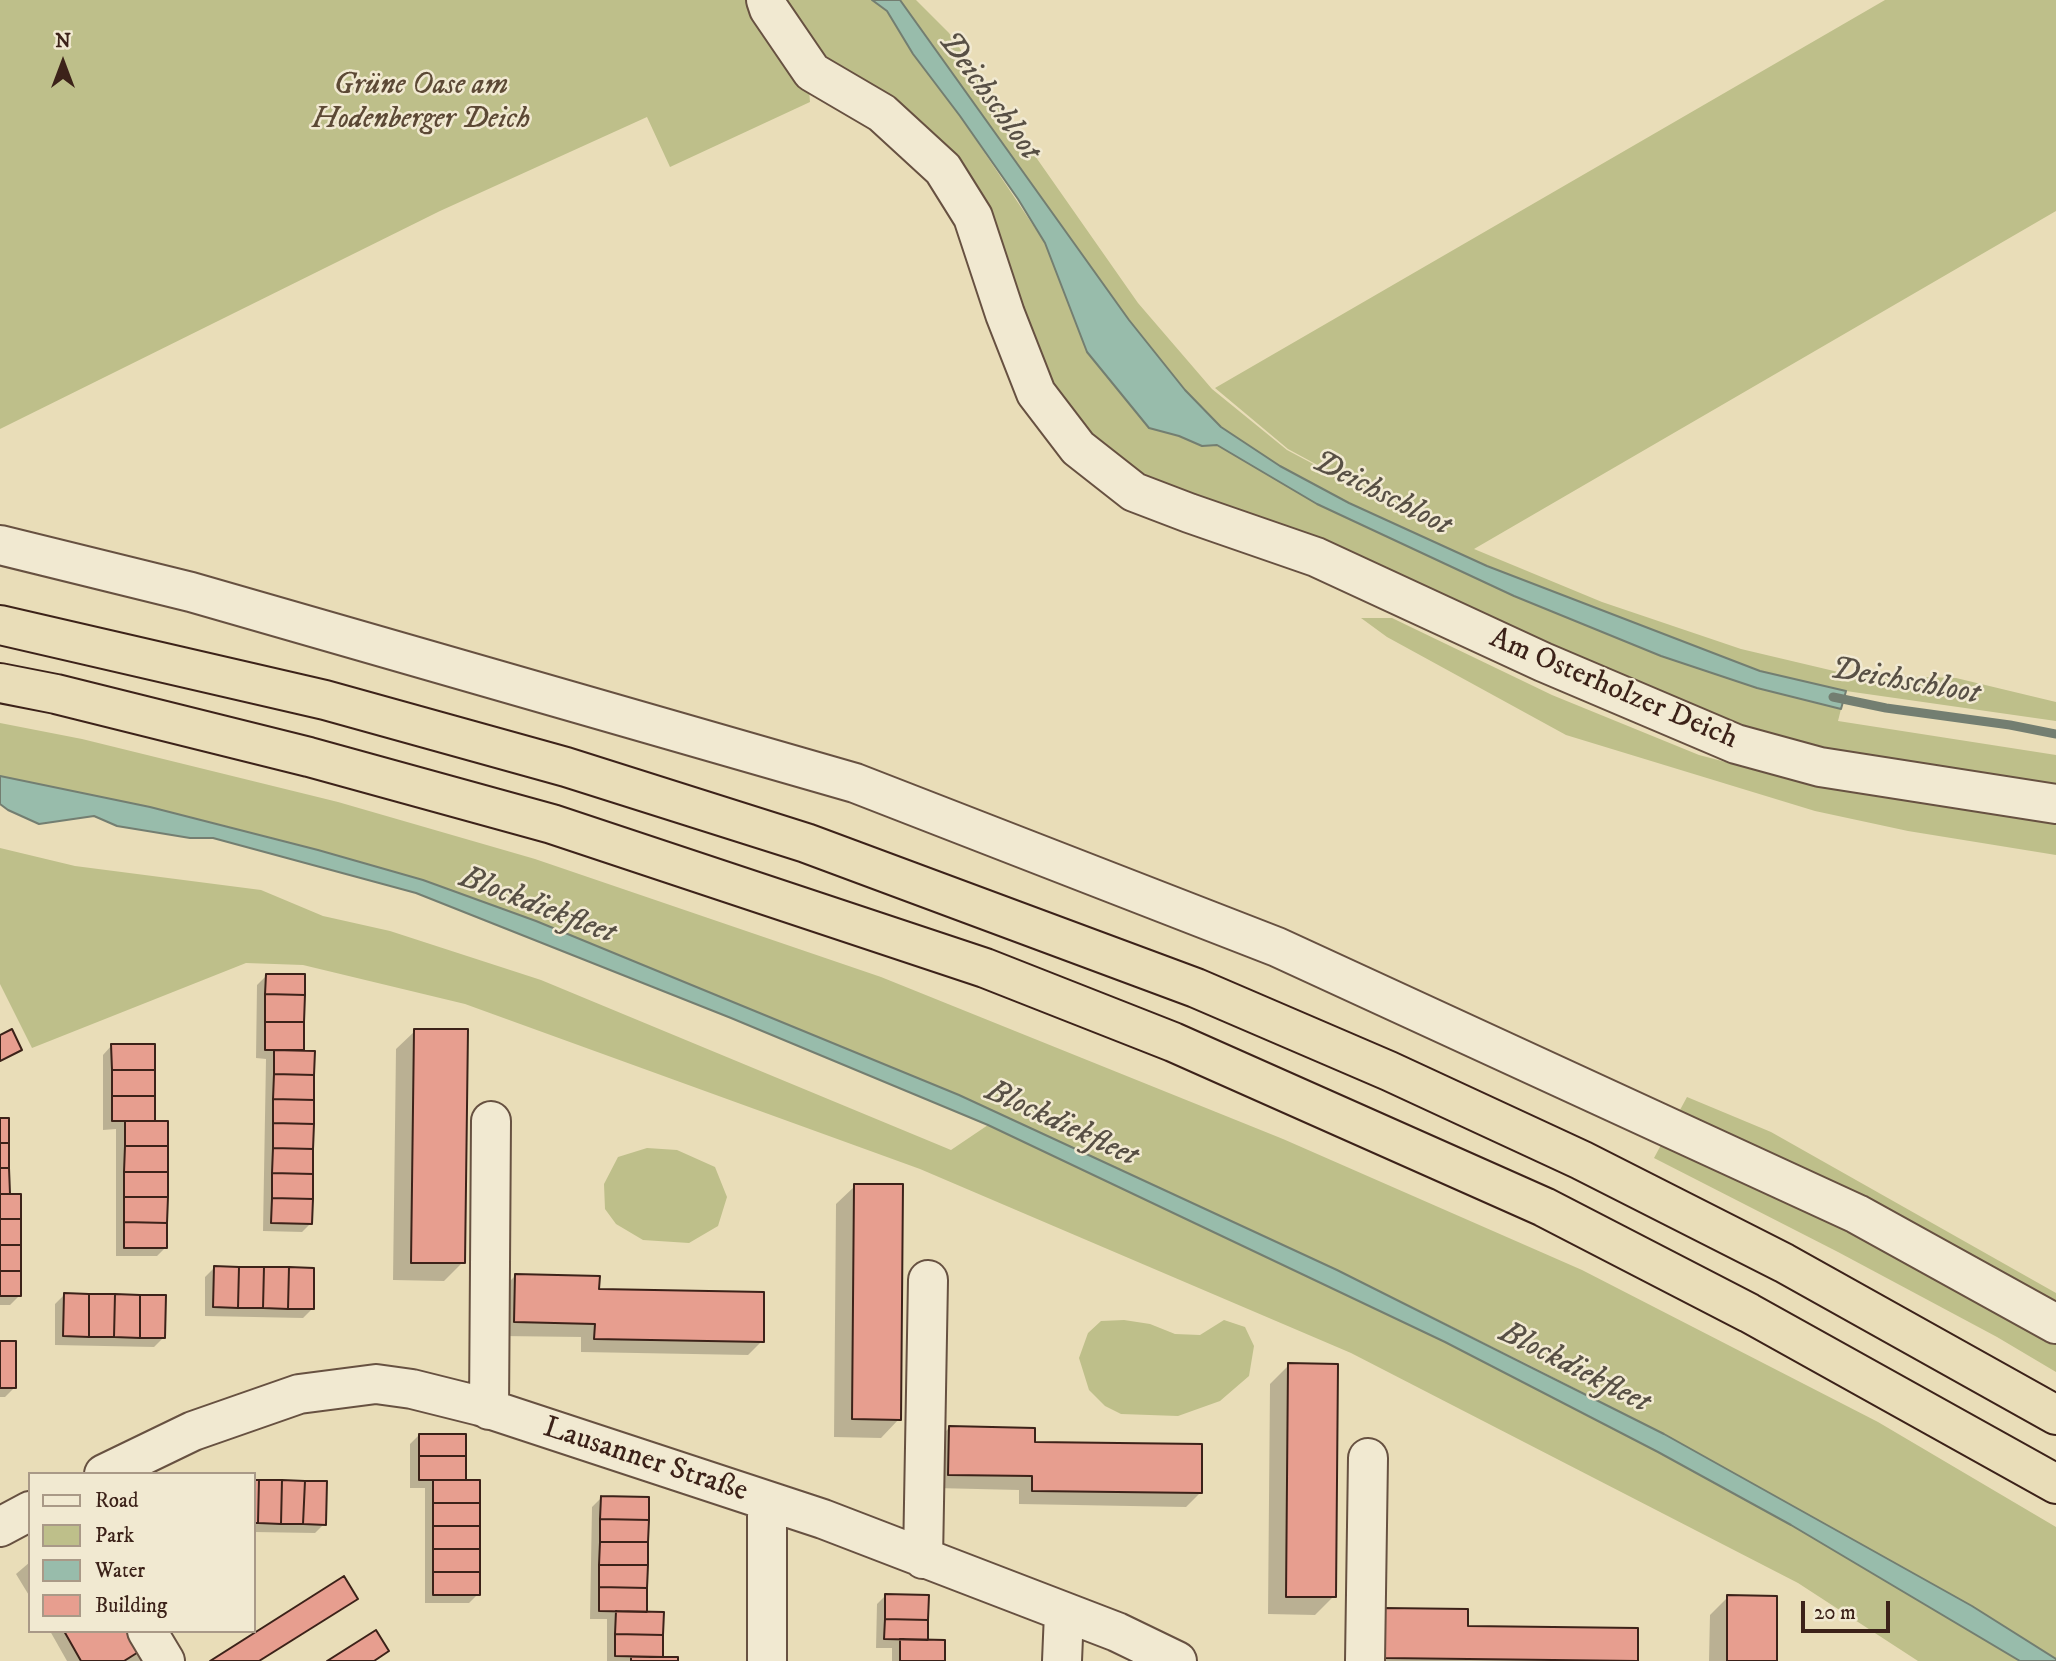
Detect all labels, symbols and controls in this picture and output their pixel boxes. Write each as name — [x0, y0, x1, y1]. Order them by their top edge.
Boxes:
water label: Deichschloot — [928, 25, 1048, 169]
north arrow — [28, 28, 98, 98]
text: N — [55, 30, 71, 53]
park label: Grüne Oase am Hodenberger Deich — [312, 69, 530, 140]
water label: Deichschloot — [1305, 444, 1457, 546]
street label: Am Osterholzer Deich — [1484, 622, 1742, 758]
water label: Deichschloot — [1828, 651, 1982, 715]
water label: Blockdiekfleet — [454, 860, 620, 954]
water label: Blockdiekfleet — [979, 1073, 1143, 1177]
water label: Blockdiekfleet — [1492, 1315, 1656, 1423]
street label: Lausanner Straße — [538, 1411, 752, 1511]
legend — [28, 1472, 256, 1633]
text: Road — [95, 1488, 139, 1514]
text: Park — [95, 1523, 134, 1549]
text: Water — [95, 1558, 145, 1584]
scale bar — [1804, 1588, 1893, 1632]
text: Building — [95, 1593, 167, 1619]
text: 20 m — [1814, 1600, 1856, 1626]

